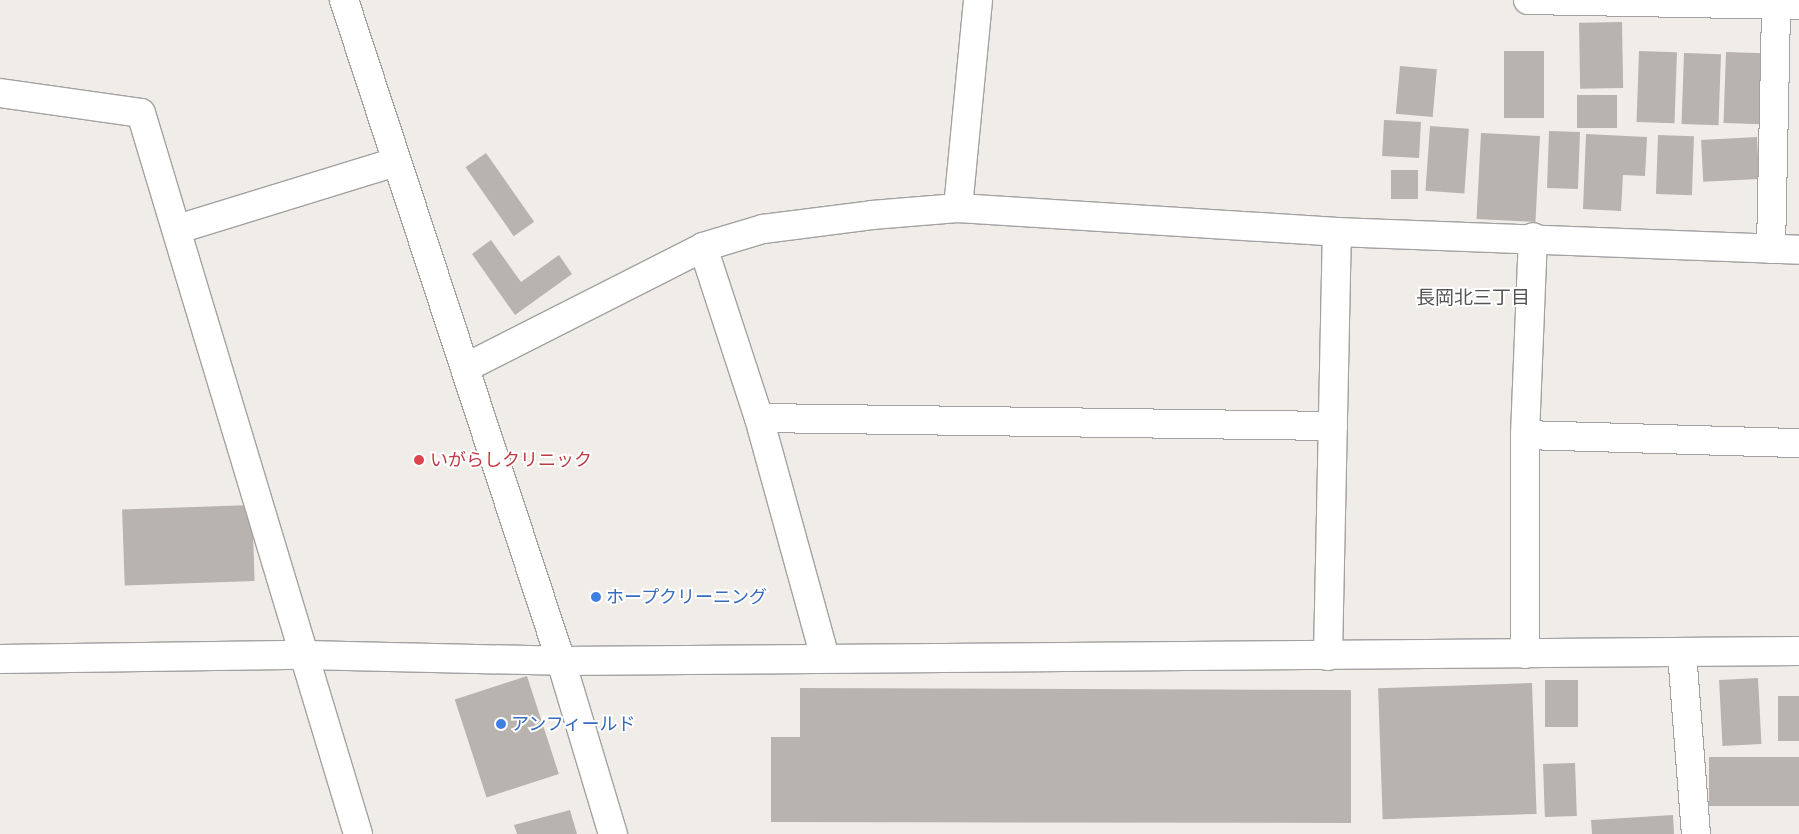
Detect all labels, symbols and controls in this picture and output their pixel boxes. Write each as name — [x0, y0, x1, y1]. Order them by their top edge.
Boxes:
district label: 長岡北三丁目 — [1416, 287, 1530, 309]
place label: いがらしクリニック — [430, 449, 592, 471]
marker: いがらしクリニック — [412, 453, 426, 467]
place label: ホープクリーニング — [606, 586, 768, 608]
marker: ホープクリーニング — [590, 591, 602, 603]
place label: アンフィールド — [511, 713, 637, 735]
marker: アンフィールド — [495, 718, 507, 730]

